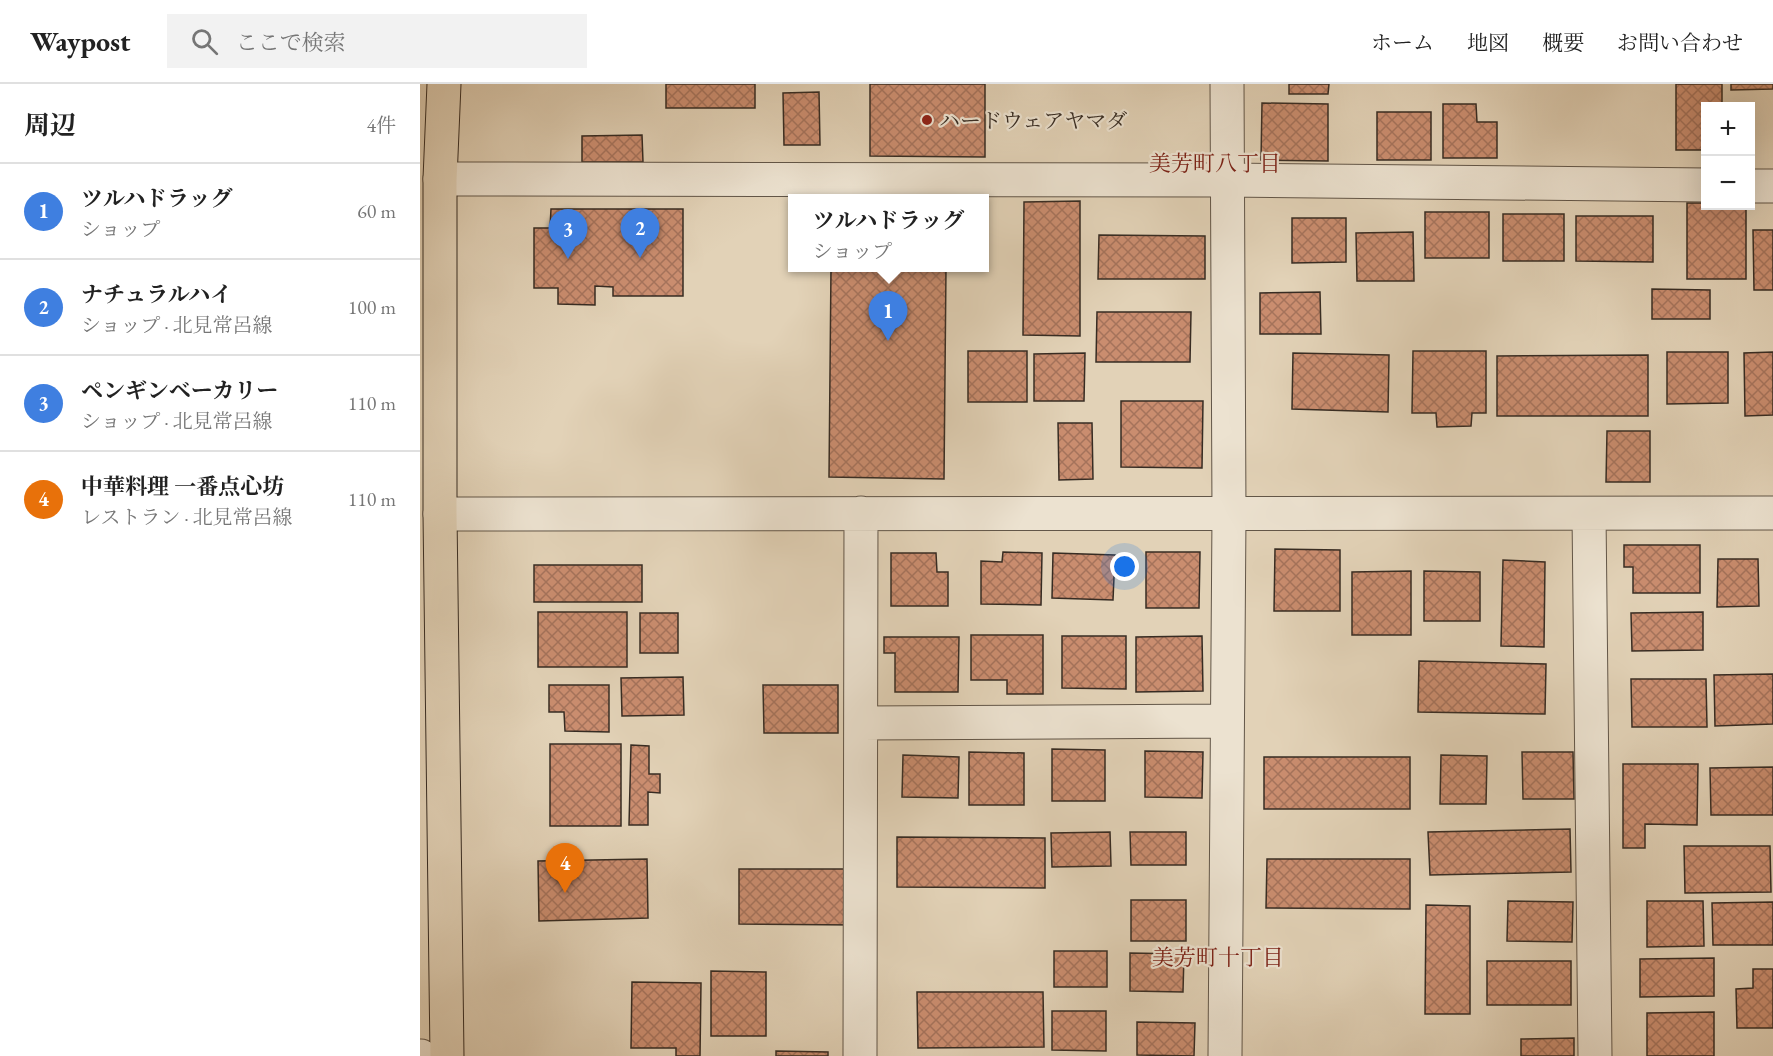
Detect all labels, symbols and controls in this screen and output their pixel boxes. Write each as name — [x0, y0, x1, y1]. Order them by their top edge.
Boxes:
search box — [167, 14, 587, 68]
text: Waypost — [30, 23, 131, 59]
icon: search — [188, 25, 221, 58]
text: ここで検索 — [236, 28, 346, 57]
text: ホーム — [1371, 29, 1434, 56]
text: 地図 — [1467, 29, 1509, 56]
text: 概要 — [1542, 29, 1584, 56]
text: お問い合わせ — [1617, 29, 1743, 56]
map controls — [1701, 102, 1755, 210]
button: + — [1701, 102, 1755, 156]
place label: ハードウェアヤマダ — [939, 107, 1127, 134]
text: 周辺 — [24, 108, 76, 142]
text: 4件 — [366, 112, 396, 138]
marker: ハードウェアヤマダ — [920, 113, 934, 127]
district label: 美芳町八丁目 — [1149, 149, 1281, 178]
button: − — [1701, 156, 1755, 210]
text: ツルハドラッグ — [81, 184, 233, 213]
popup — [788, 194, 989, 272]
text: 1 — [38, 198, 49, 224]
text: 60 m — [357, 198, 396, 224]
text: ツルハドラッグ — [813, 206, 964, 235]
pin: 2 — [620, 208, 660, 258]
pin: 3 — [548, 210, 588, 259]
text: ショップ — [81, 216, 161, 242]
text: ショップ — [813, 238, 892, 264]
text: ナチュラルハイ — [81, 280, 232, 309]
pin: 1 — [868, 292, 908, 341]
text: 2 — [38, 294, 49, 320]
text: 100 m — [348, 294, 396, 320]
text: ショップ · 北見常呂線 — [81, 312, 273, 338]
text: ペンギンベーカリー — [81, 376, 278, 405]
text: 3 — [38, 390, 49, 416]
text: 110 m — [348, 390, 396, 416]
text: ショップ · 北見常呂線 — [81, 408, 273, 434]
text: 中華料理 一番点心坊 — [81, 472, 284, 501]
text: 4 — [38, 486, 49, 512]
text: 110 m — [348, 486, 396, 512]
text: レストラン · 北見常呂線 — [81, 504, 292, 530]
your location — [1110, 552, 1139, 581]
pin: 4 — [546, 844, 584, 893]
district label: 美芳町十丁目 — [1152, 943, 1284, 972]

